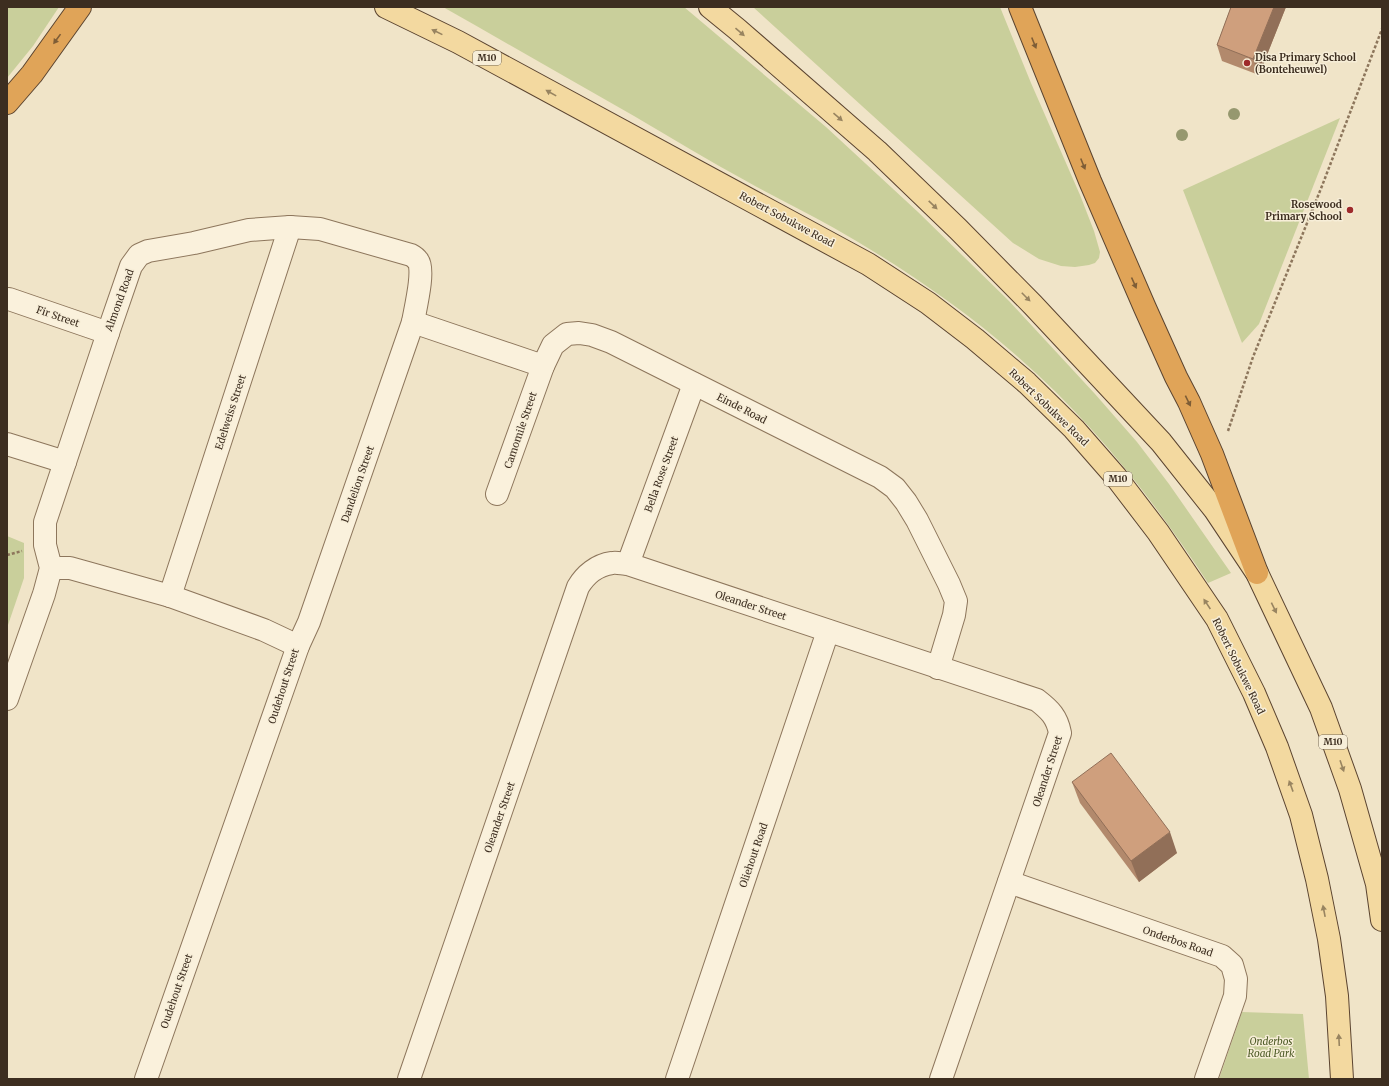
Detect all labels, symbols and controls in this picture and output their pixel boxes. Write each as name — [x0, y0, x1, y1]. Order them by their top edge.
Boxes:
one-way arrow — [735, 27, 745, 36]
one-way arrow — [431, 29, 442, 35]
one-way arrow — [54, 34, 62, 44]
one-way arrow — [1032, 38, 1038, 50]
road number: M10 — [473, 51, 501, 65]
place label: Disa Primary School (Bonteheuwel) — [1255, 51, 1357, 76]
marker: Disa Primary School (Bonteheuwel) — [1242, 58, 1252, 68]
one-way arrow — [545, 90, 557, 96]
one-way arrow — [833, 113, 843, 122]
one-way arrow — [1080, 158, 1086, 170]
street label: Robert Sobukwe Road — [737, 189, 836, 250]
place label: Rosewood Primary School — [1265, 198, 1343, 223]
one-way arrow — [928, 201, 938, 210]
marker: Rosewood Primary School — [1345, 205, 1355, 215]
street label: Almond Road — [102, 267, 137, 334]
one-way arrow — [1131, 278, 1137, 289]
one-way arrow — [1021, 292, 1031, 302]
street label: Fir Street — [35, 303, 81, 330]
street label: Robert Sobukwe Road — [1006, 366, 1091, 449]
street label: Edelweiss Street — [212, 373, 249, 451]
street label: Camomile Street — [501, 390, 540, 470]
street label: Einde Road — [715, 390, 769, 427]
one-way arrow — [1185, 396, 1191, 407]
street label: Bella Rose Street — [642, 434, 681, 514]
street label: Dandelion Street — [338, 444, 377, 524]
road number: M10 — [1104, 472, 1132, 486]
street label: Oleander Street — [714, 588, 788, 623]
one-way arrow — [1203, 599, 1211, 610]
one-way arrow — [1271, 603, 1277, 614]
street label: Robert Sobukwe Road — [1210, 616, 1268, 717]
street label: Oudehout Street — [265, 647, 302, 725]
street label: Oleander Street — [1030, 734, 1065, 808]
road number: M10 — [1319, 735, 1347, 749]
one-way arrow — [1339, 761, 1345, 773]
one-way arrow — [1287, 779, 1293, 791]
street label: Oleander Street — [481, 780, 518, 854]
street label: Oliehout Road — [736, 821, 771, 889]
one-way arrow — [1320, 905, 1326, 917]
street label: Onderbos Road — [1141, 923, 1215, 960]
street label: Oudehout Street — [158, 952, 195, 1030]
one-way arrow — [1336, 1034, 1343, 1046]
park label: Onderbos Road Park — [1248, 1035, 1295, 1060]

